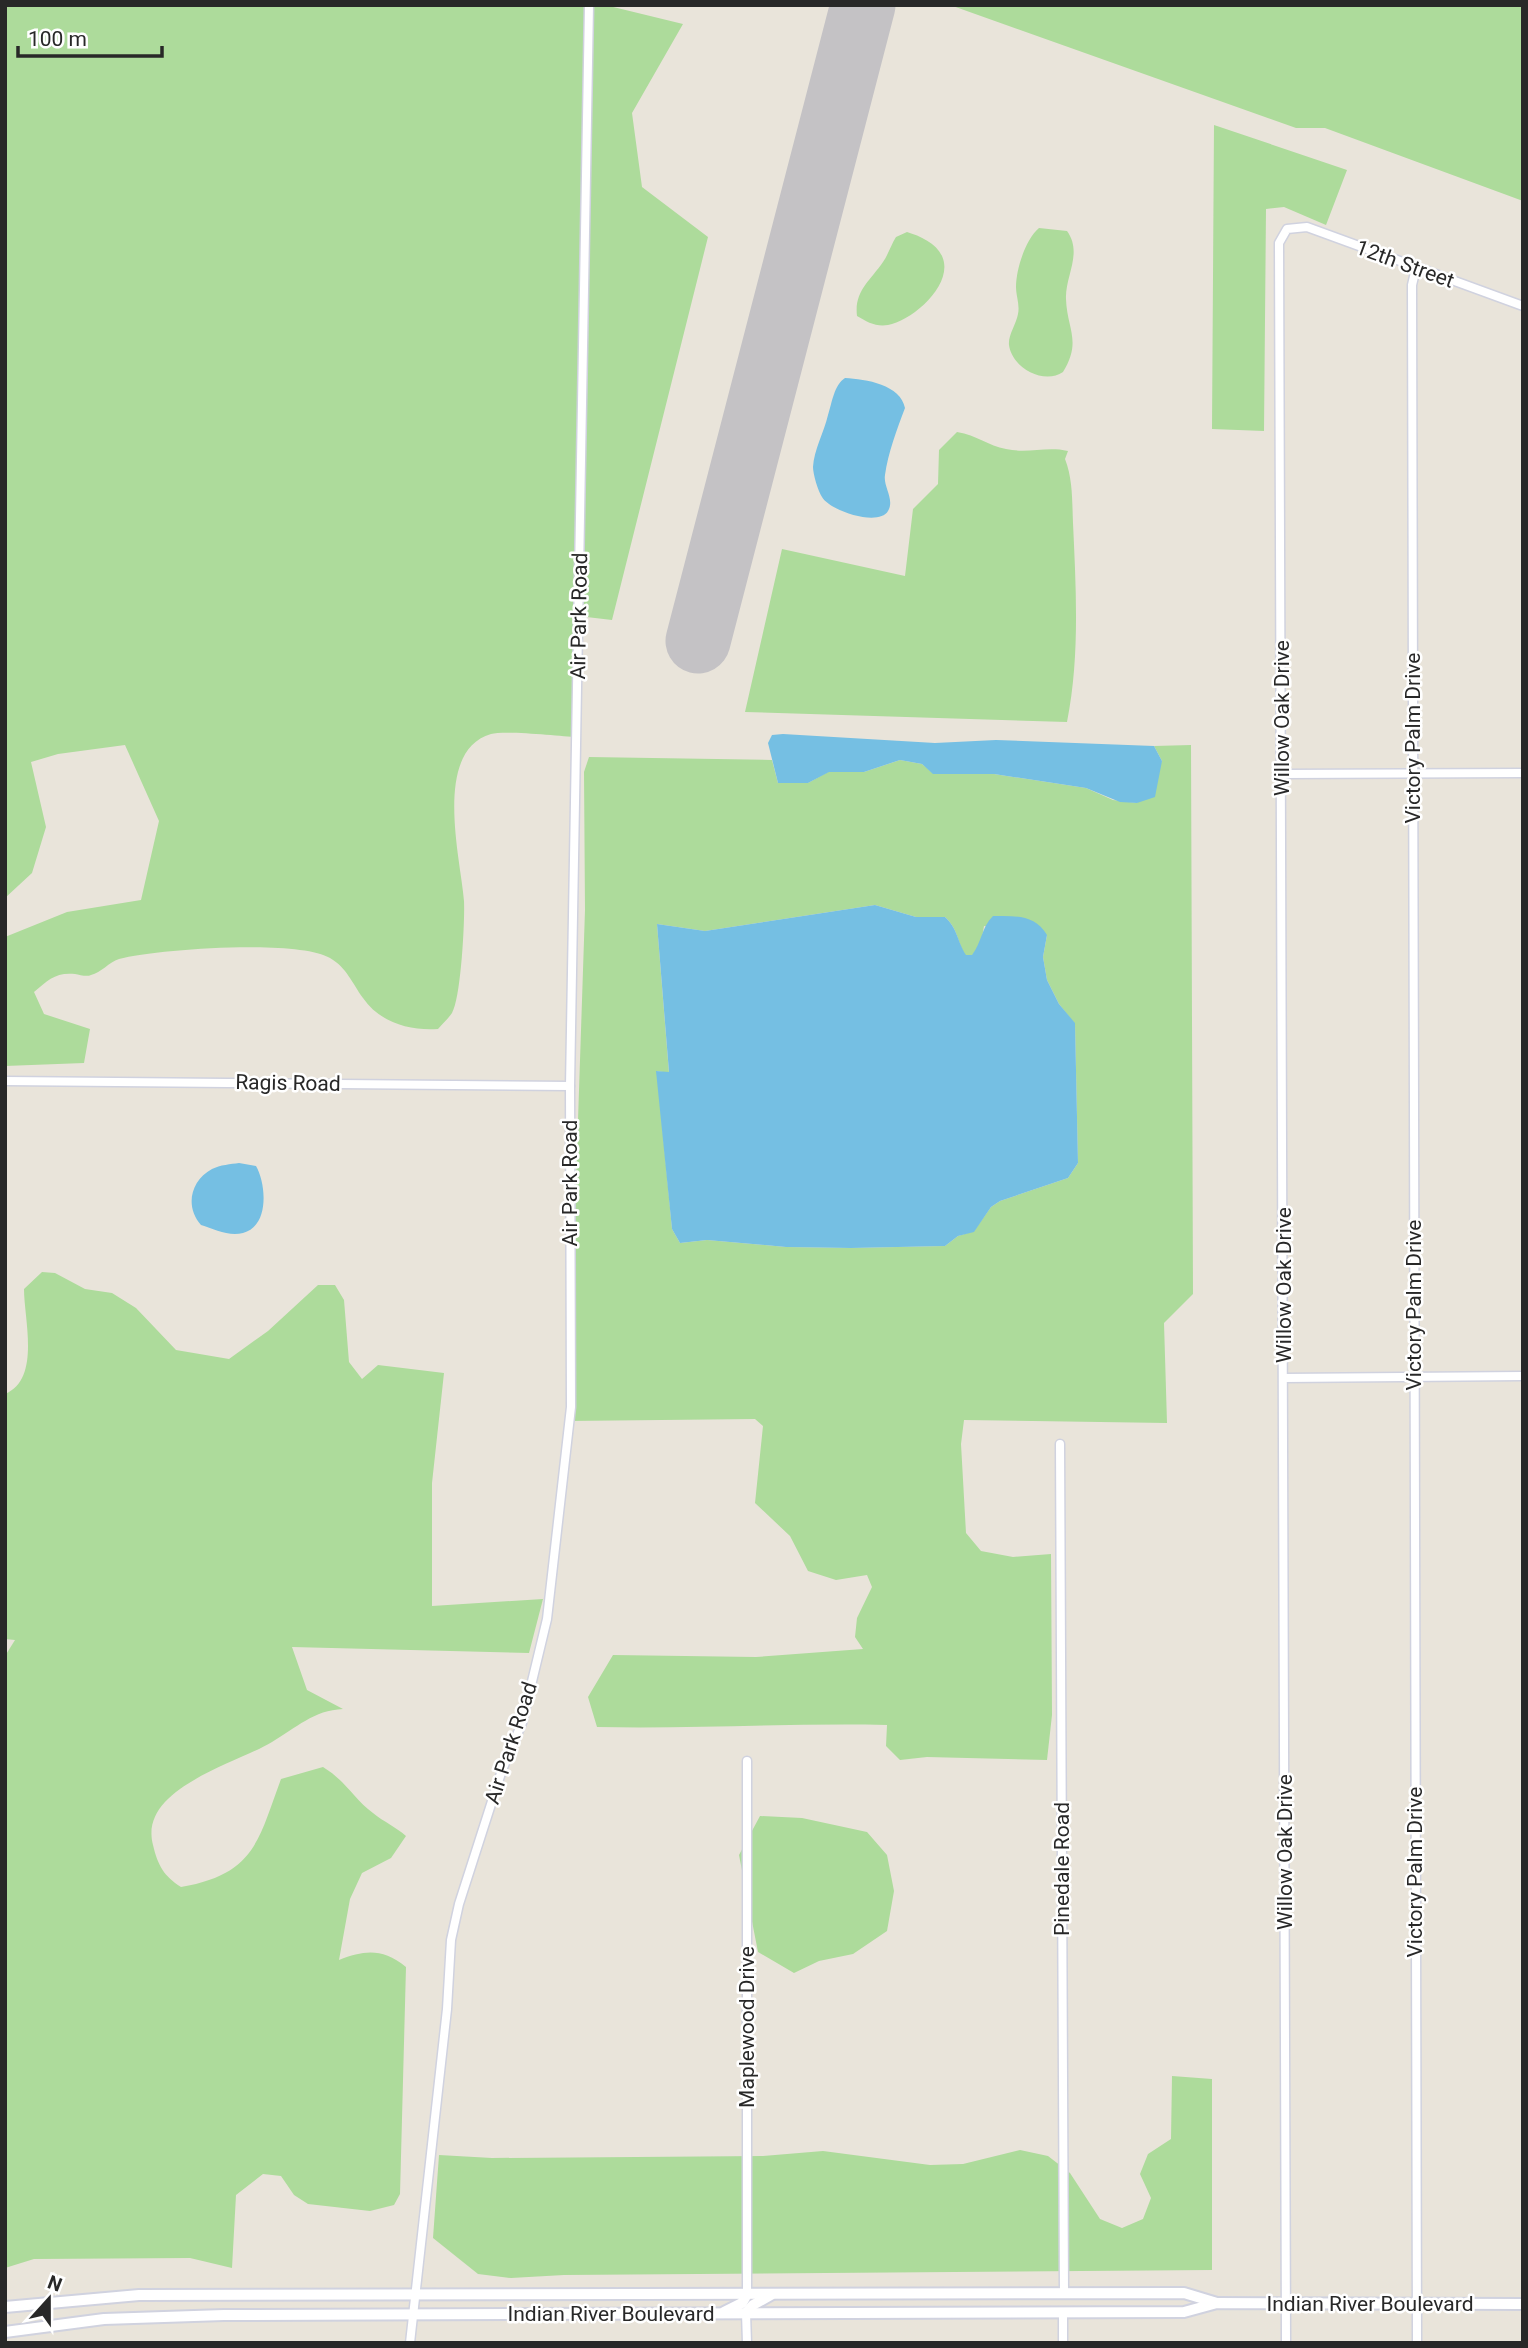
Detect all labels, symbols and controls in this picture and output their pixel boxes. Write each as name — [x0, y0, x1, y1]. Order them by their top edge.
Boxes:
scale bar — [18, 14, 161, 58]
text: 100 m — [28, 27, 87, 51]
street label: 12th Street — [1353, 235, 1457, 293]
street label: Air Park Road — [566, 552, 592, 680]
street label: Willow Oak Drive — [1270, 640, 1294, 796]
street label: Victory Palm Drive — [1401, 652, 1425, 824]
street label: Ragis Road — [235, 1070, 341, 1096]
street label: Air Park Road — [558, 1120, 582, 1246]
street label: Willow Oak Drive — [1272, 1207, 1296, 1363]
street label: Victory Palm Drive — [1402, 1219, 1426, 1391]
street label: Air Park Road — [480, 1679, 542, 1807]
street label: Willow Oak Drive — [1273, 1774, 1297, 1930]
street label: Victory Palm Drive — [1403, 1786, 1427, 1958]
street label: Pinedale Road — [1050, 1802, 1074, 1936]
street label: Maplewood Drive — [735, 1946, 759, 2108]
north arrow — [14, 2264, 84, 2334]
text: N — [45, 2270, 65, 2297]
street label: Indian River Boulevard — [1267, 2292, 1474, 2316]
street label: Indian River Boulevard — [508, 2302, 715, 2326]

